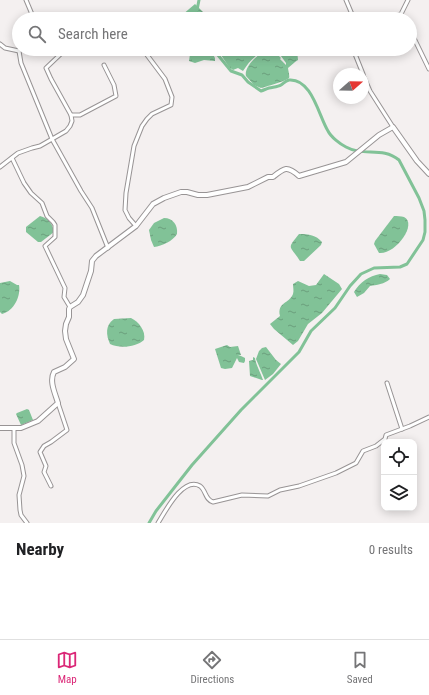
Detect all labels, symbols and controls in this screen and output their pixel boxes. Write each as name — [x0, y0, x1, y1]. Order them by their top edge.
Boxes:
search box — [12, 12, 417, 56]
icon: search — [26, 23, 48, 45]
text: Search here — [58, 25, 128, 43]
north arrow — [333, 68, 369, 104]
map controls — [381, 439, 417, 511]
button: locate — [381, 439, 417, 475]
button: layers — [381, 475, 417, 511]
text: Nearby — [16, 539, 64, 559]
text: 0 results — [369, 542, 413, 557]
tab: Map — [56, 649, 78, 686]
tab: Directions — [190, 649, 234, 686]
tab: Saved — [347, 649, 373, 686]

